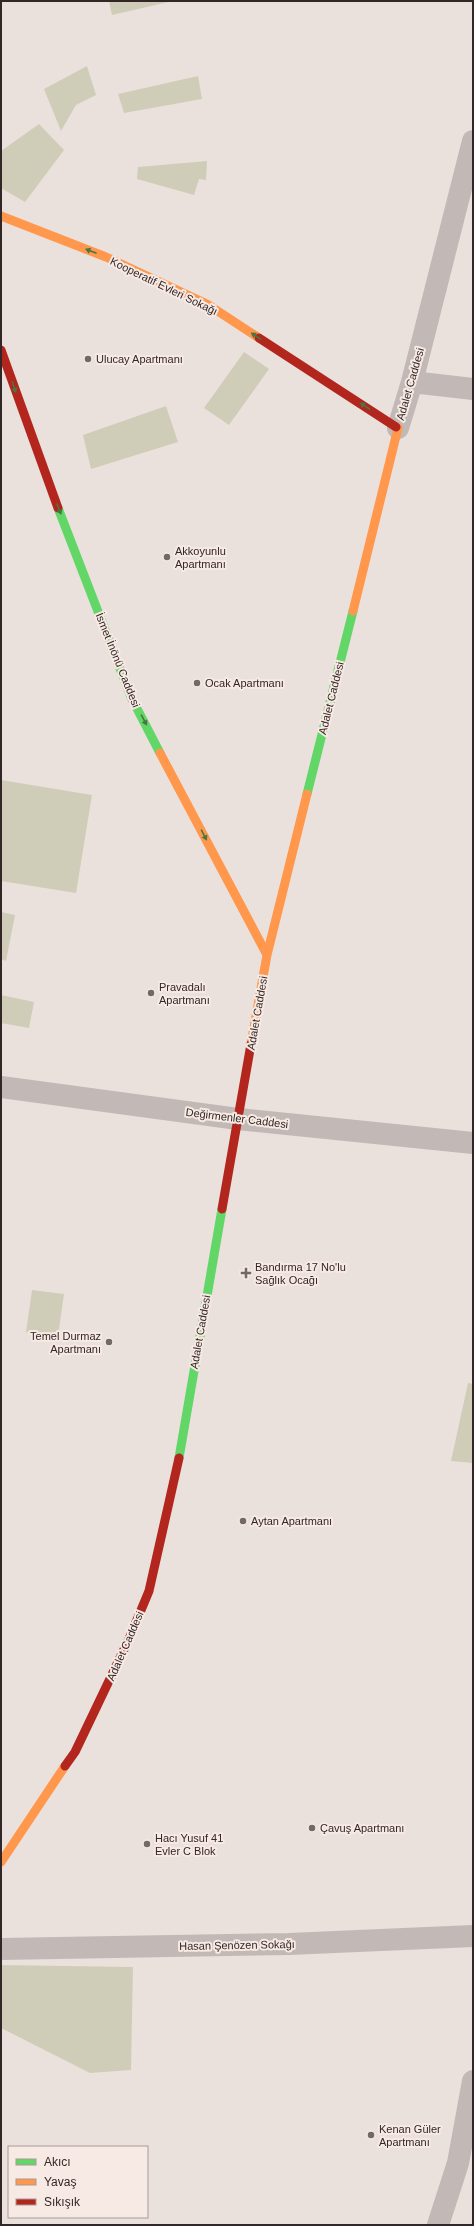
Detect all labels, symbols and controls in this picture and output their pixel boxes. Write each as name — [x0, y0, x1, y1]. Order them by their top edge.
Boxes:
one-way arrow — [84, 248, 96, 254]
street label: Kooperatif Evleri Sokağı — [108, 255, 220, 317]
one-way arrow — [250, 332, 262, 339]
street label: Adalet Caddesi — [394, 346, 426, 422]
place label: Ulucay Apartmanı — [96, 353, 183, 365]
marker: Ulucay Apartmanı — [83, 354, 93, 364]
one-way arrow — [11, 381, 17, 393]
one-way arrow — [359, 403, 371, 410]
one-way arrow — [56, 503, 62, 515]
place label: Akkoyunlu Apartmanı — [175, 545, 226, 570]
marker: Akkoyunlu Apartmanı — [162, 552, 172, 562]
street label: İsmet İnönü Caddesi — [94, 611, 142, 709]
street label: Adalet Caddesi — [316, 660, 346, 736]
place label: Ocak Apartmanı — [205, 677, 284, 689]
marker: Ocak Apartmanı — [192, 678, 202, 688]
one-way arrow — [140, 715, 147, 726]
one-way arrow — [201, 830, 208, 841]
street label: Adalet Caddesi — [245, 975, 269, 1051]
place label: Pravadalı Apartmanı — [159, 981, 210, 1006]
marker: Pravadalı Apartmanı — [146, 988, 156, 998]
street label: Değirmenler Caddesi — [185, 1106, 289, 1130]
place label: Bandırma 17 No'lu Sağlık Ocağı — [255, 1261, 346, 1286]
marker: Bandırma 17 No'lu Sağlık Ocağı — [240, 1267, 252, 1279]
street label: Adalet Caddesi — [188, 1294, 212, 1370]
place label: Temel Durmaz Apartmanı — [30, 1330, 101, 1355]
marker: Temel Durmaz Apartmanı — [104, 1337, 114, 1347]
place label: Aytan Apartmanı — [251, 1515, 332, 1527]
marker: Aytan Apartmanı — [238, 1516, 248, 1526]
street label: Adalet Caddesi — [104, 1609, 146, 1683]
place label: Çavuş Apartmanı — [320, 1822, 404, 1834]
marker: Çavuş Apartmanı — [307, 1823, 317, 1833]
place label: Hacı Yusuf 41 Evler C Blok — [155, 1832, 223, 1857]
marker: Hacı Yusuf 41 Evler C Blok — [142, 1839, 152, 1849]
street label: Hasan Şenözen Sokağı — [179, 1938, 295, 1952]
place label: Kenan Güler Apartmanı — [379, 2123, 441, 2148]
marker: Kenan Güler Apartmanı — [366, 2130, 376, 2140]
legend — [8, 2146, 148, 2218]
text: Akıcı — [44, 2155, 71, 2169]
text: Yavaş — [44, 2175, 76, 2189]
text: Sıkışık — [44, 2195, 81, 2209]

